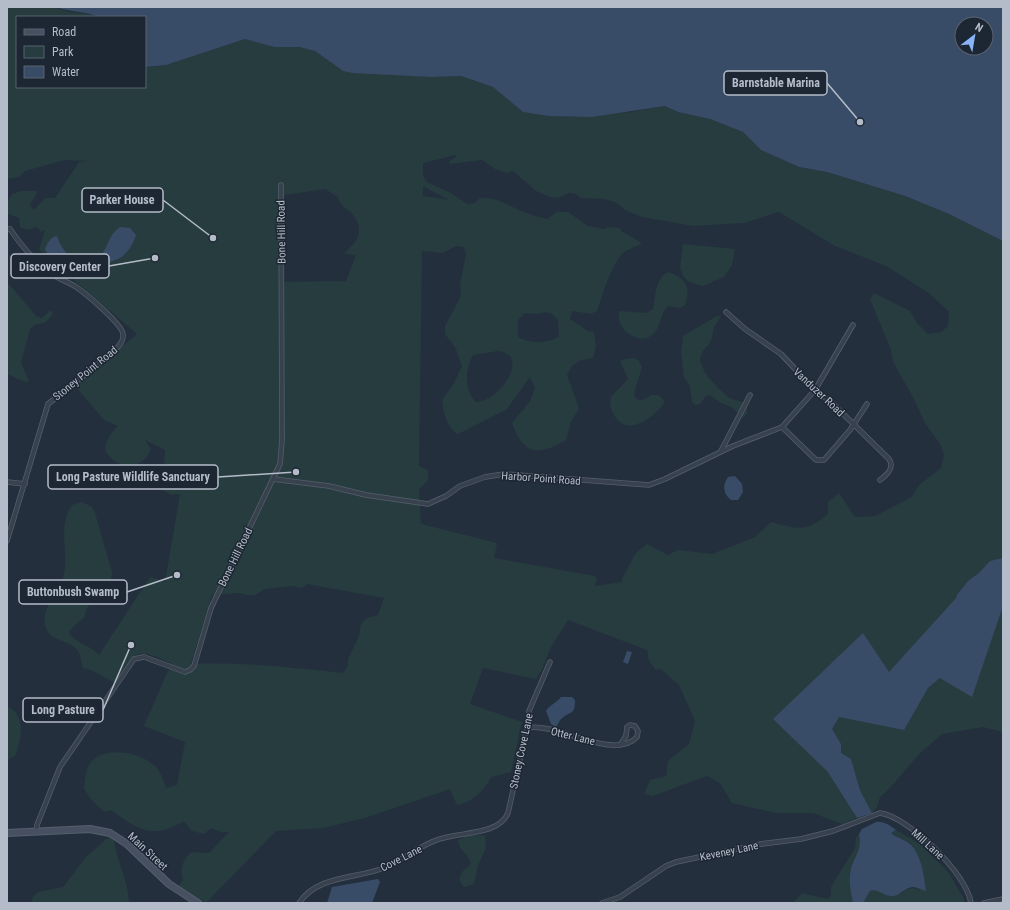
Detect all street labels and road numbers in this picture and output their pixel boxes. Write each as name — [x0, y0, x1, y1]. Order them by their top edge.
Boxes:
street label: Bone Hill Road — [274, 200, 289, 264]
street label: Stoney Point Road — [50, 343, 120, 403]
street label: Vanduzer Road — [790, 365, 847, 419]
street label: Harbor Point Road — [501, 469, 581, 488]
street label: Bone Hill Road — [216, 526, 255, 589]
street label: Stoney Cove Lane — [507, 712, 536, 790]
street label: Otter Lane — [549, 725, 596, 748]
street label: Mill Lane — [909, 826, 947, 862]
street label: Main Street — [125, 830, 170, 873]
street label: Keveney Lane — [699, 839, 759, 864]
street label: Cove Lane — [378, 842, 424, 874]

